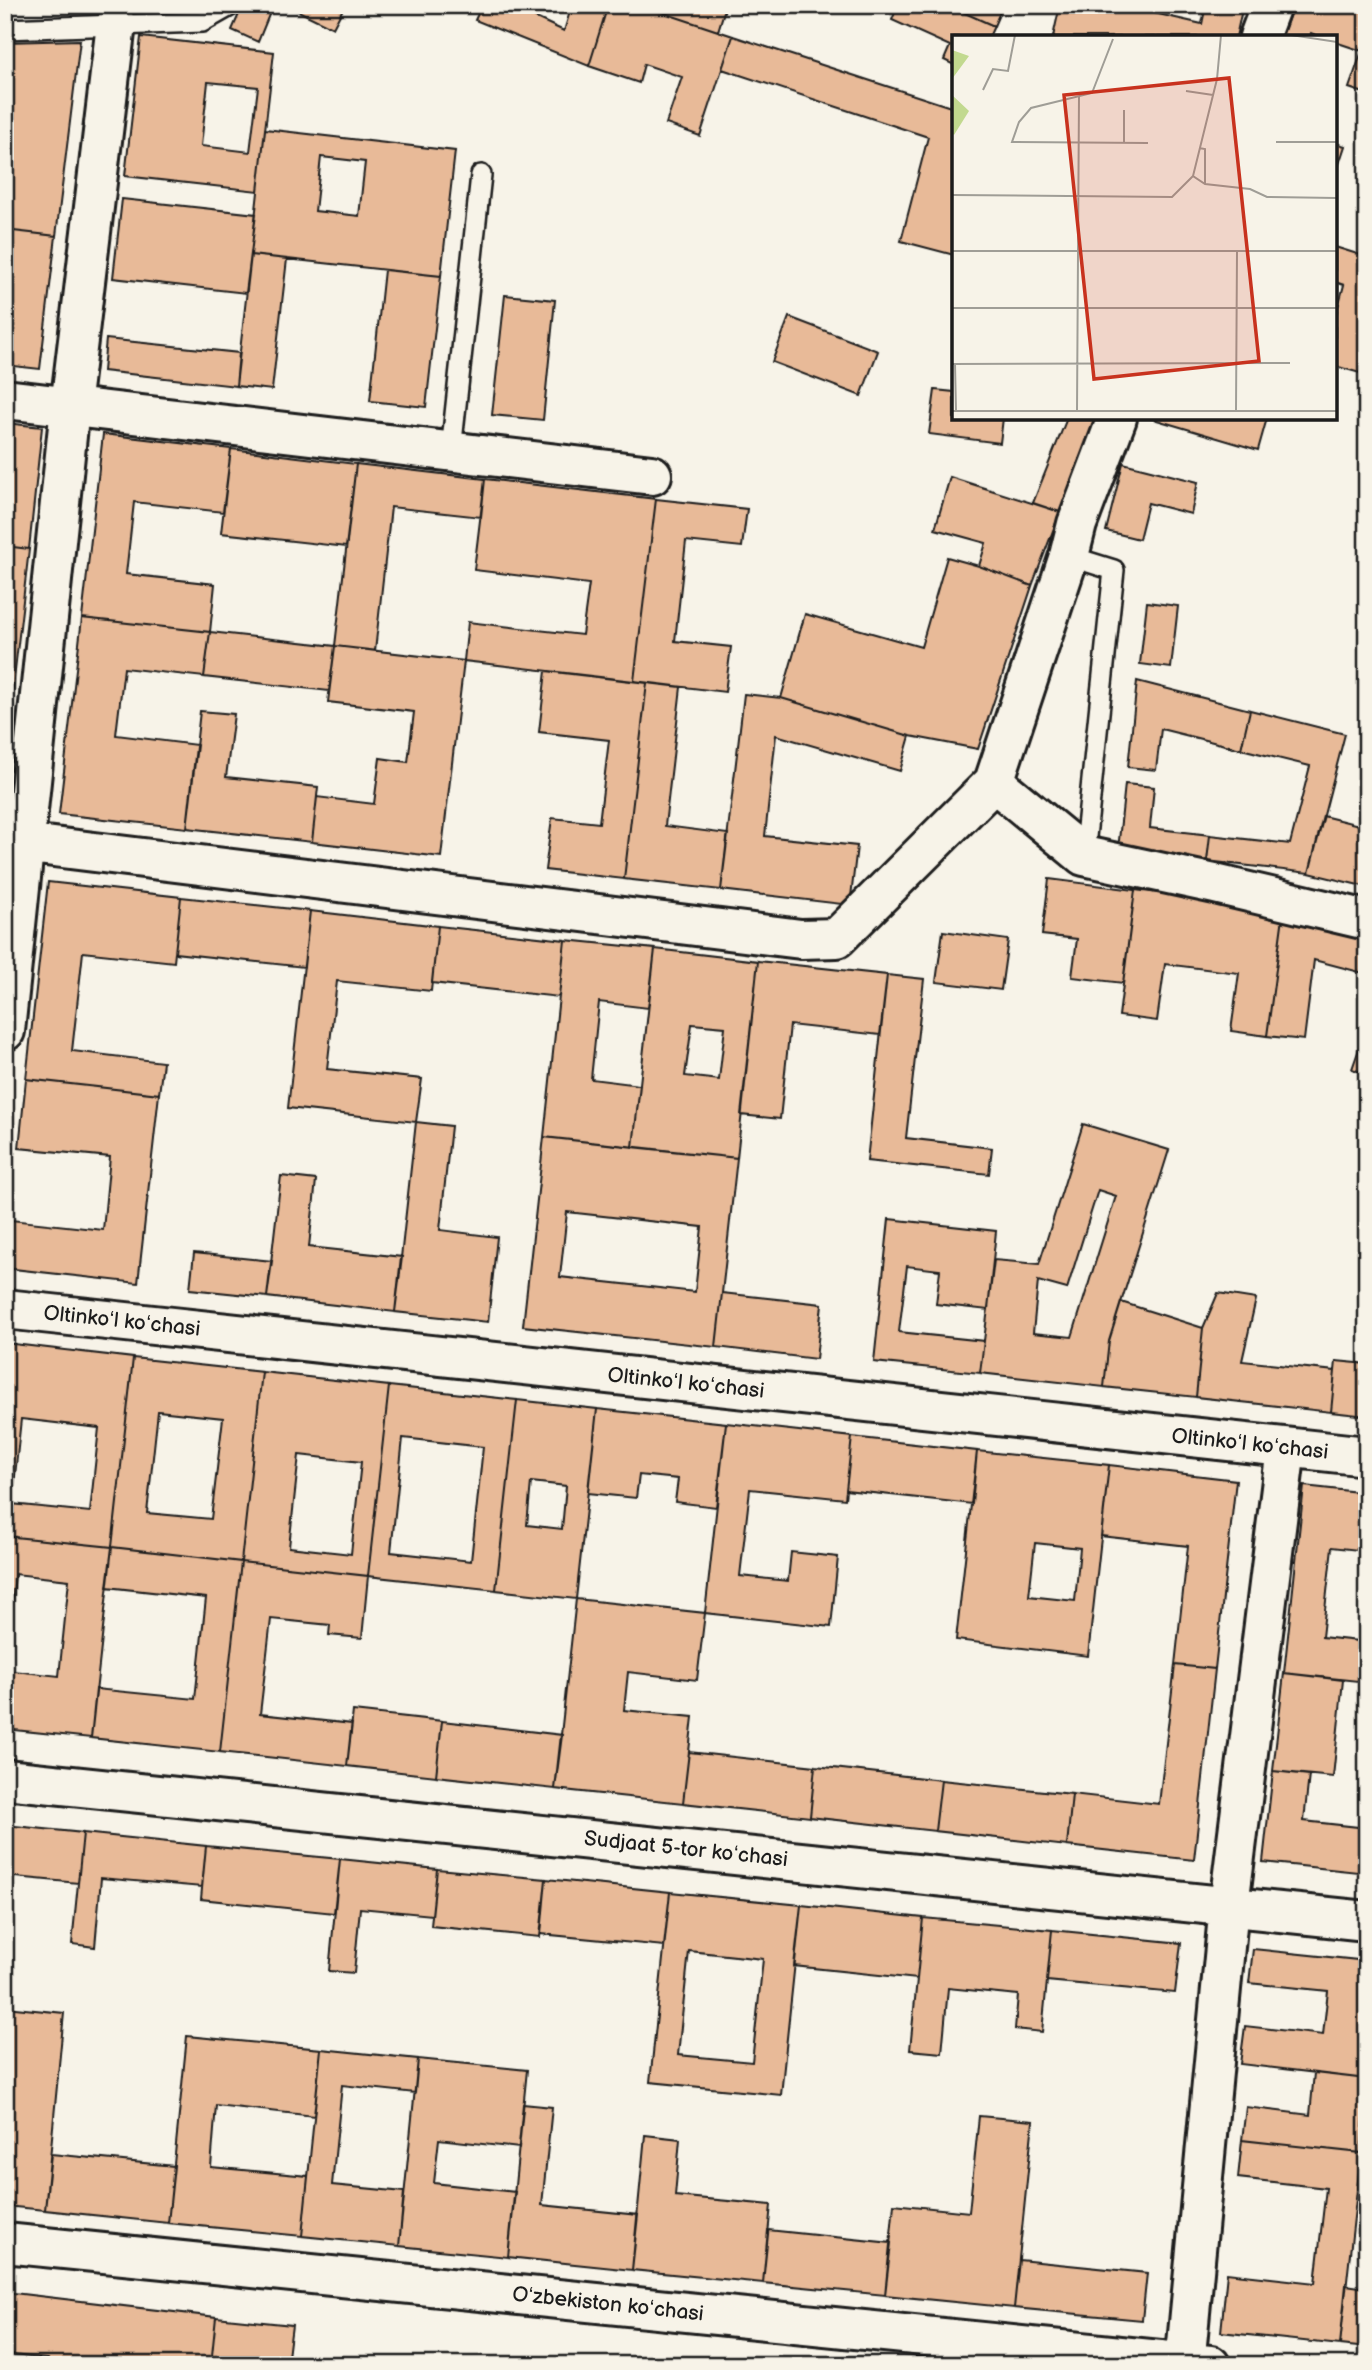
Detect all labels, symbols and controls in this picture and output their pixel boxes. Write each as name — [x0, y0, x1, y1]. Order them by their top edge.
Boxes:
inset map — [952, 35, 1337, 420]
street label: Oltinkoʻl koʻchasi — [42, 1300, 202, 1342]
street label: Oltinkoʻl koʻchasi — [606, 1362, 766, 1404]
street label: Oltinkoʻl koʻchasi — [1170, 1423, 1330, 1465]
street label: Sudjaat 5-tor koʻchasi — [583, 1826, 789, 1872]
street label: Oʻzbekiston koʻchasi — [511, 2282, 705, 2326]

